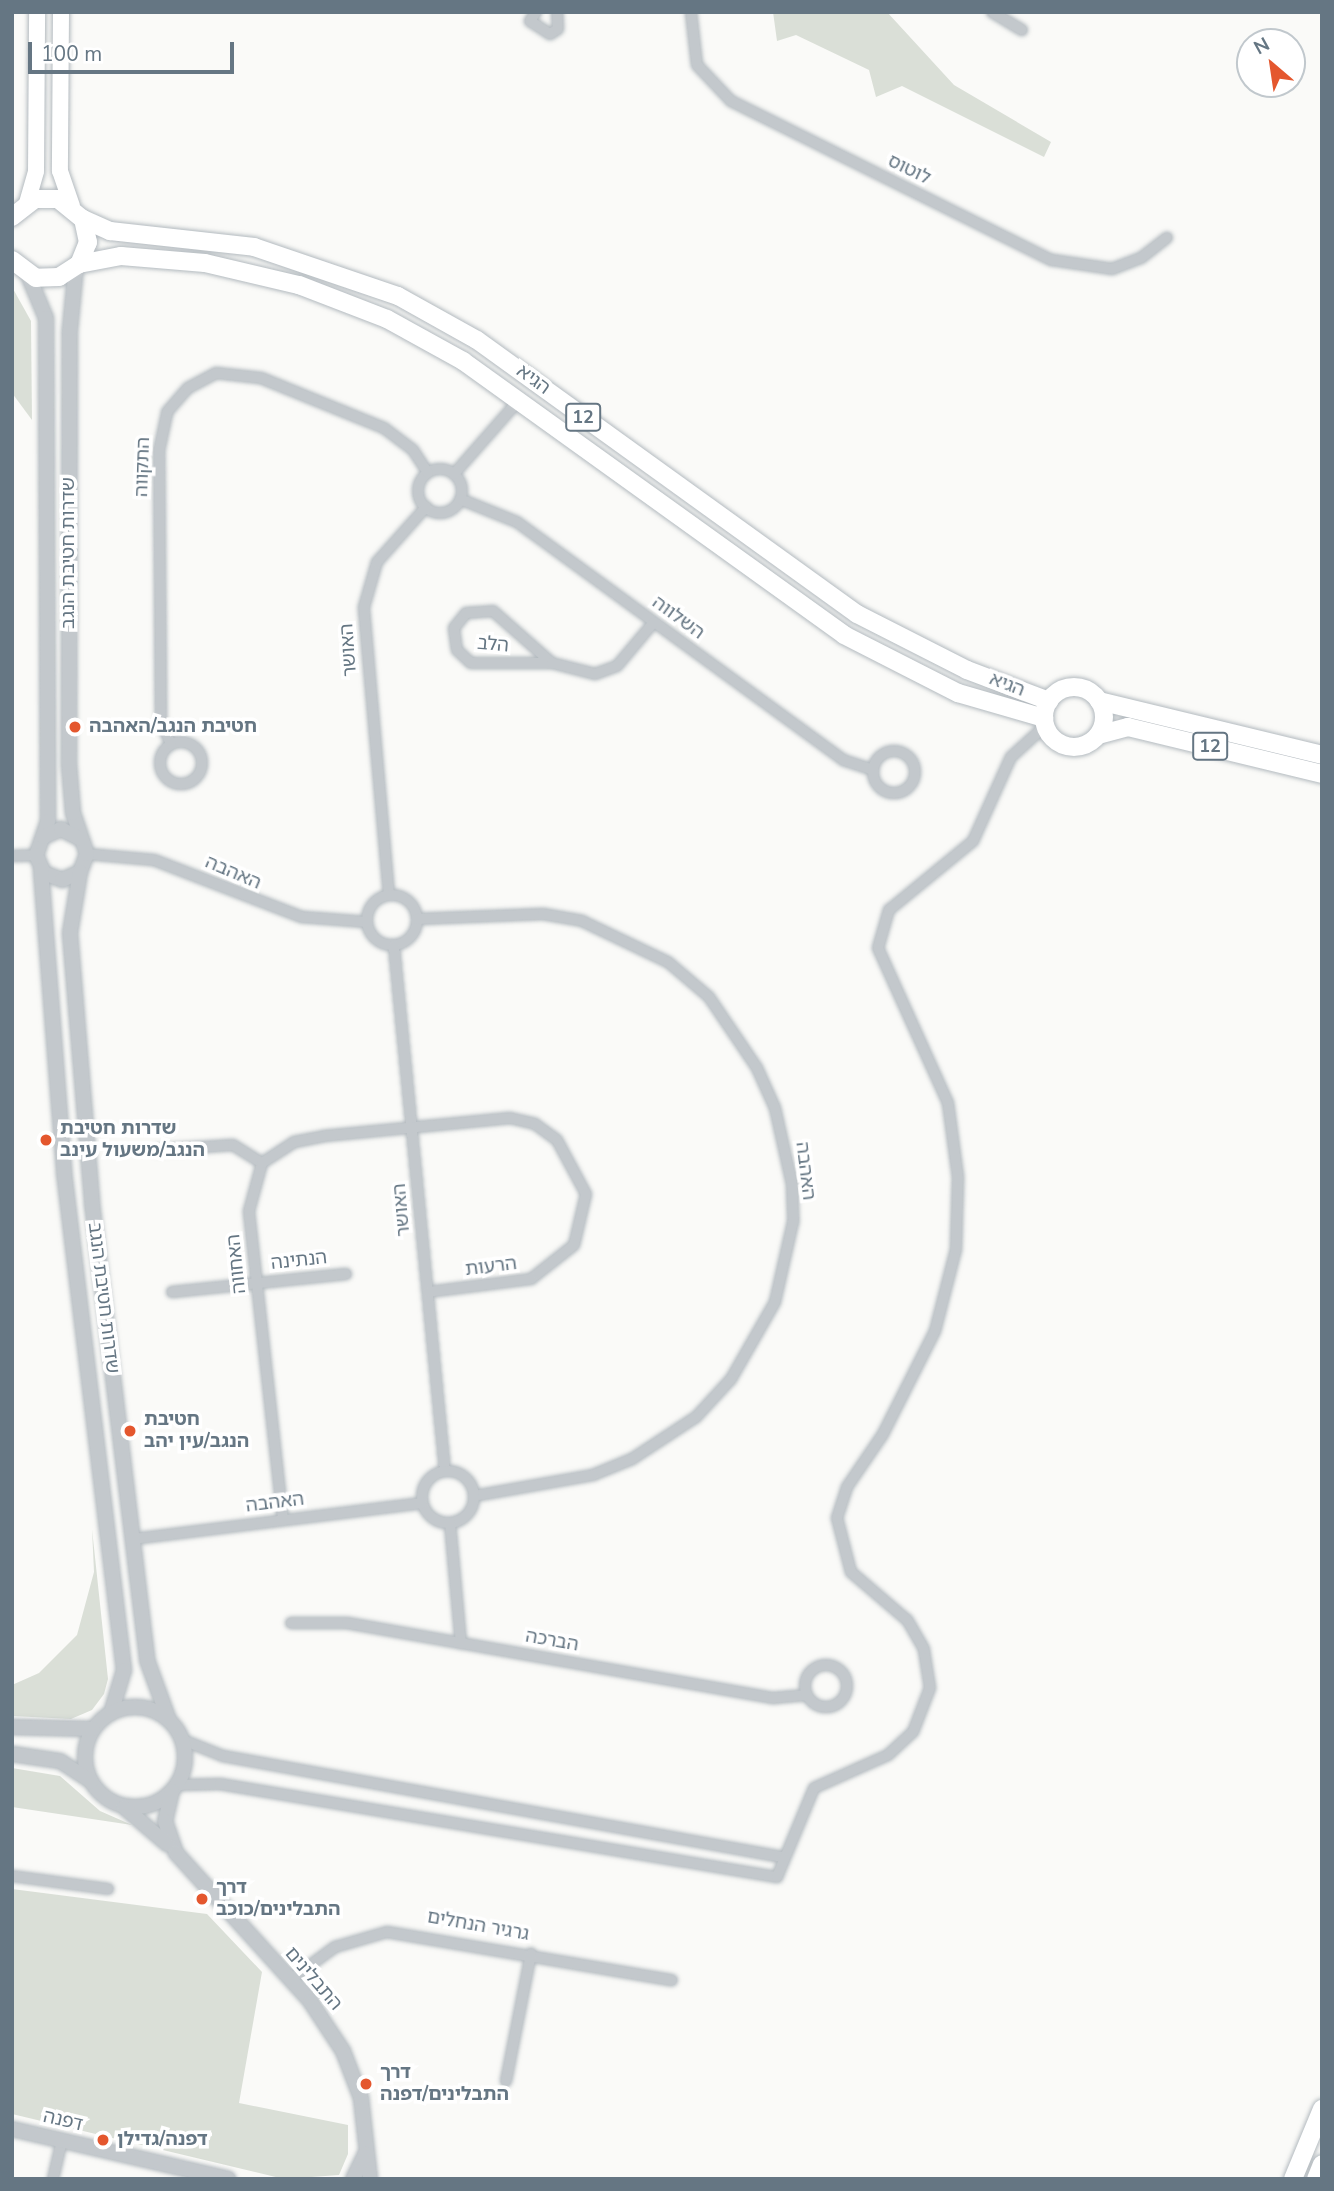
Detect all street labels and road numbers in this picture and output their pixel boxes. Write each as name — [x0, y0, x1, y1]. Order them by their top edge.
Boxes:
street label: לוטוס — [884, 150, 934, 190]
street label: הגיא — [512, 360, 554, 400]
road number: 12 — [564, 402, 602, 432]
street label: התקווה — [131, 437, 155, 497]
street label: שדרות חטיבת הנגב — [58, 477, 80, 629]
street label: השלווה — [647, 591, 709, 645]
street label: האושר — [336, 623, 362, 677]
street label: הלב — [476, 632, 510, 658]
street label: הגיא — [986, 668, 1028, 702]
road number: 12 — [1191, 732, 1229, 760]
street label: האהבה — [202, 851, 264, 895]
street label: האהבה — [790, 1141, 820, 1201]
street label: האושר — [388, 1182, 416, 1238]
street label: שדרות חטיבת הנגב — [82, 1221, 124, 1375]
street label: האחווה — [223, 1233, 251, 1295]
street label: הנתינה — [270, 1247, 328, 1275]
street label: הרעות — [464, 1253, 518, 1281]
street label: האהבה — [245, 1488, 305, 1518]
street label: הברכה — [524, 1625, 580, 1657]
street label: גרגיר הנחלים — [425, 1906, 531, 1946]
street label: התבלינים — [279, 1943, 347, 2015]
street label: דפנה — [41, 2105, 85, 2137]

